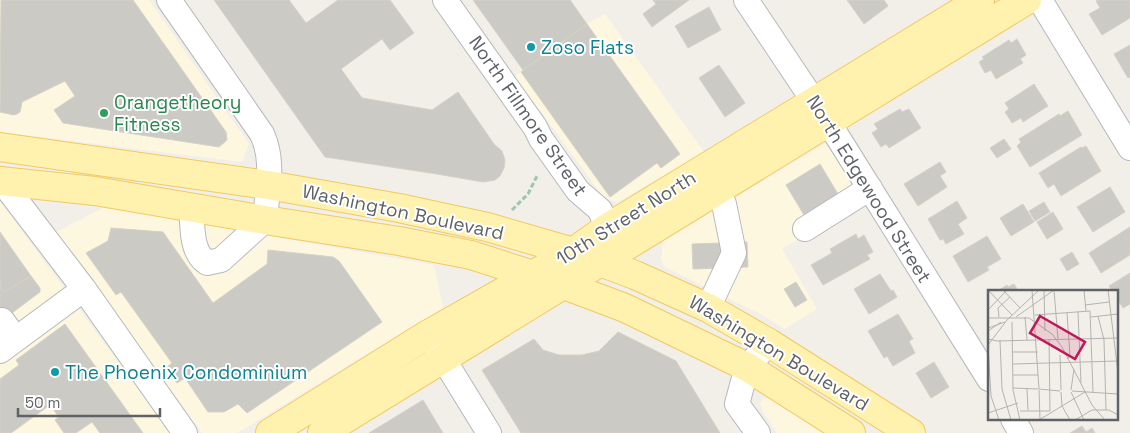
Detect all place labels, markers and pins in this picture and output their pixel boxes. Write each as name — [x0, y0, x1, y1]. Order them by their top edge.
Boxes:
place label: Zoso Flats — [541, 35, 634, 60]
marker: Zoso Flats — [525, 41, 537, 53]
place label: Orangetheory Fitness — [114, 90, 241, 137]
marker: Orangetheory Fitness — [98, 107, 110, 119]
place label: The Phoenix Condominium — [65, 360, 307, 385]
marker: The Phoenix Condominium — [49, 366, 61, 378]

